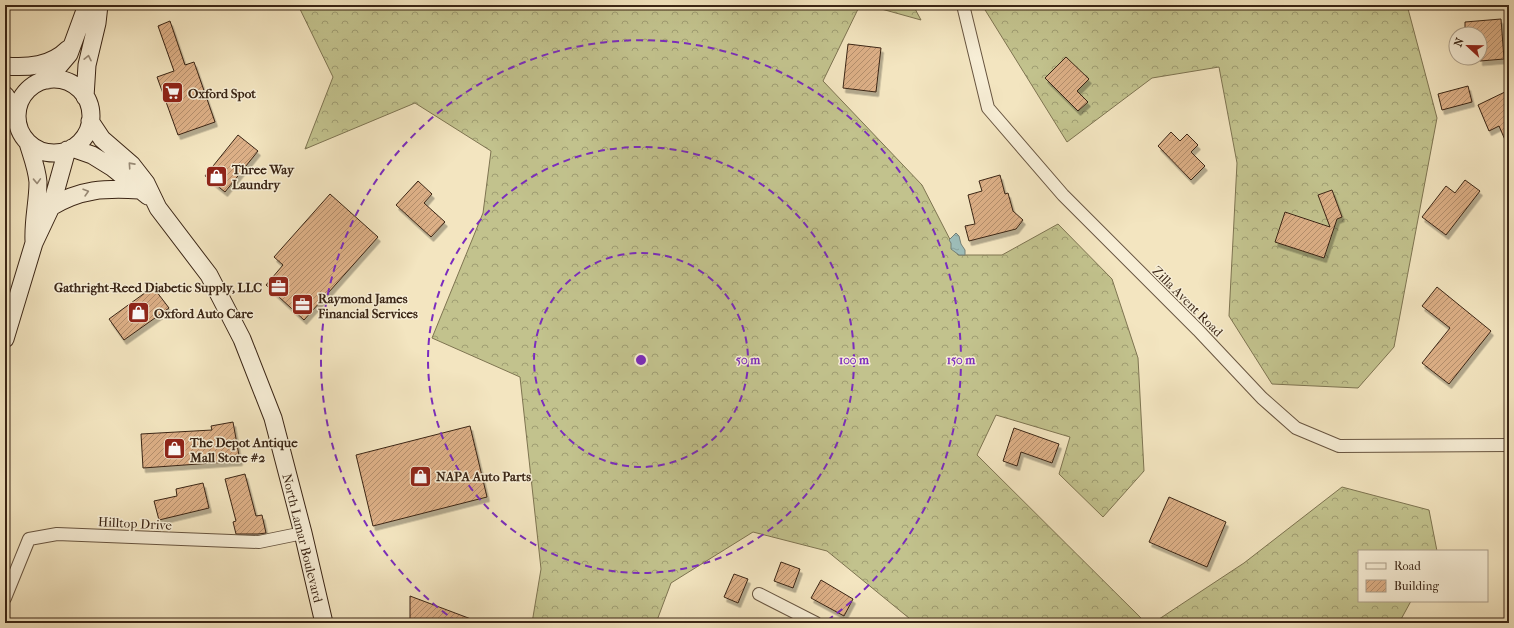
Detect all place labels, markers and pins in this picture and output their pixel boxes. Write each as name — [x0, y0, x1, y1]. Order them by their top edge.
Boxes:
supermarket icon: Oxford Spot — [160, 80, 186, 106]
place label: Oxford Spot — [188, 86, 256, 102]
place label: Three Way Laundry — [231, 162, 295, 193]
shop icon: Three Way Laundry — [204, 163, 230, 189]
office icon: Gathright-Reed Diabetic Supply, LLC — [265, 274, 291, 300]
place label: Gathright-Reed Diabetic Supply, LLC — [54, 280, 262, 296]
place label: Raymond James Financial Services — [317, 291, 418, 321]
office icon: Raymond James Financial Services — [290, 292, 316, 318]
shop icon: Oxford Auto Care — [126, 300, 152, 326]
place label: Oxford Auto Care — [154, 306, 254, 321]
centre of rings — [634, 353, 648, 367]
place label: The Depot Antique Mall Store #2 — [189, 435, 298, 465]
shop icon: The Depot Antique Mall Store #2 — [161, 436, 187, 462]
shop icon: NAPA Auto Parts — [408, 463, 434, 489]
place label: NAPA Auto Parts — [436, 469, 531, 484]

